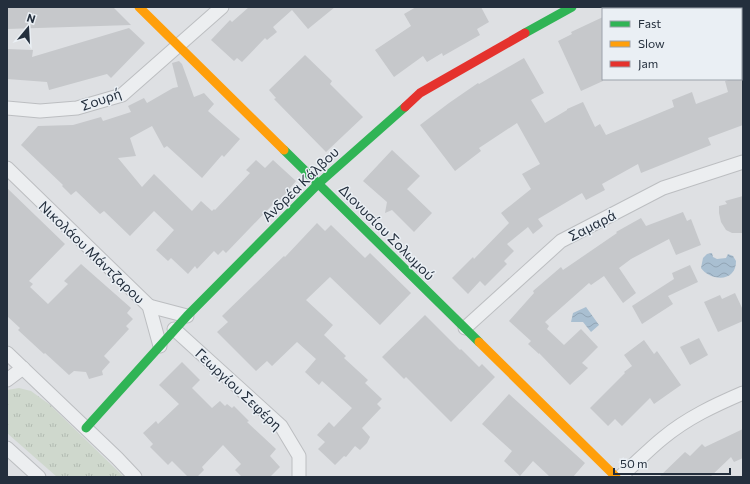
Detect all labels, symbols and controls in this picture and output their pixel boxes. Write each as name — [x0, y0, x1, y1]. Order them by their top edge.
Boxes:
north arrow — [8, 8, 48, 48]
legend — [602, 8, 742, 80]
text: N — [25, 11, 37, 25]
text: Fast — [638, 16, 661, 30]
text: Slow — [638, 36, 665, 50]
text: Jam — [638, 56, 658, 71]
street label: Σουρή — [79, 84, 123, 114]
street label: Ανδρέα Κάλβου — [258, 143, 342, 225]
street label: Διονυσίου Σολωμού — [336, 181, 439, 284]
street label: Νικολάου Μάντζαρου — [36, 197, 148, 307]
street label: Σαμαρά — [565, 206, 619, 244]
street label: Γεωργίου Σεφέρη — [192, 345, 286, 433]
scale bar — [614, 450, 730, 476]
text: 50 m — [620, 456, 648, 470]

